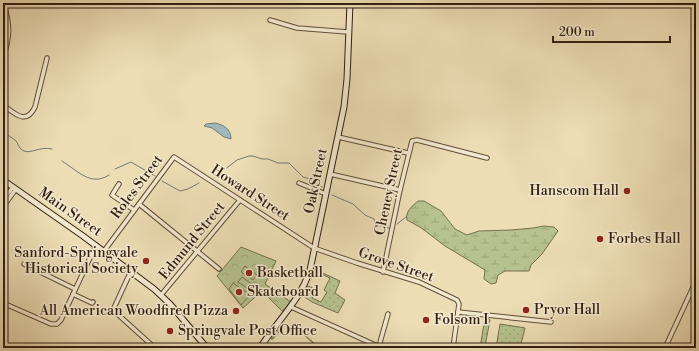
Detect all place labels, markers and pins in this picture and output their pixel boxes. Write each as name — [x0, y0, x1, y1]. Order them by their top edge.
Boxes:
place label: Hanscom Hall — [530, 182, 619, 200]
marker: Hanscom Hall — [622, 186, 632, 196]
place label: Forbes Hall — [608, 230, 681, 248]
marker: Forbes Hall — [595, 234, 605, 244]
place label: Sanford-Springvale Historical Society — [14, 244, 138, 278]
marker: Sanford-Springvale Historical Society — [141, 256, 151, 266]
place label: Basketball — [256, 264, 323, 282]
marker: Basketball — [244, 268, 254, 278]
place label: Skateboard — [247, 283, 319, 301]
marker: Skateboard — [234, 287, 244, 297]
place label: Pryor Hall — [534, 301, 600, 319]
place label: All American Woodfired Pizza — [38, 302, 229, 320]
marker: Pryor Hall — [521, 305, 531, 315]
marker: All American Woodfired Pizza — [231, 306, 241, 316]
place label: Folsom I — [434, 311, 489, 329]
marker: Folsom I — [421, 315, 431, 325]
place label: Springvale Post Office — [178, 322, 317, 340]
marker: Springvale Post Office — [165, 326, 175, 336]

